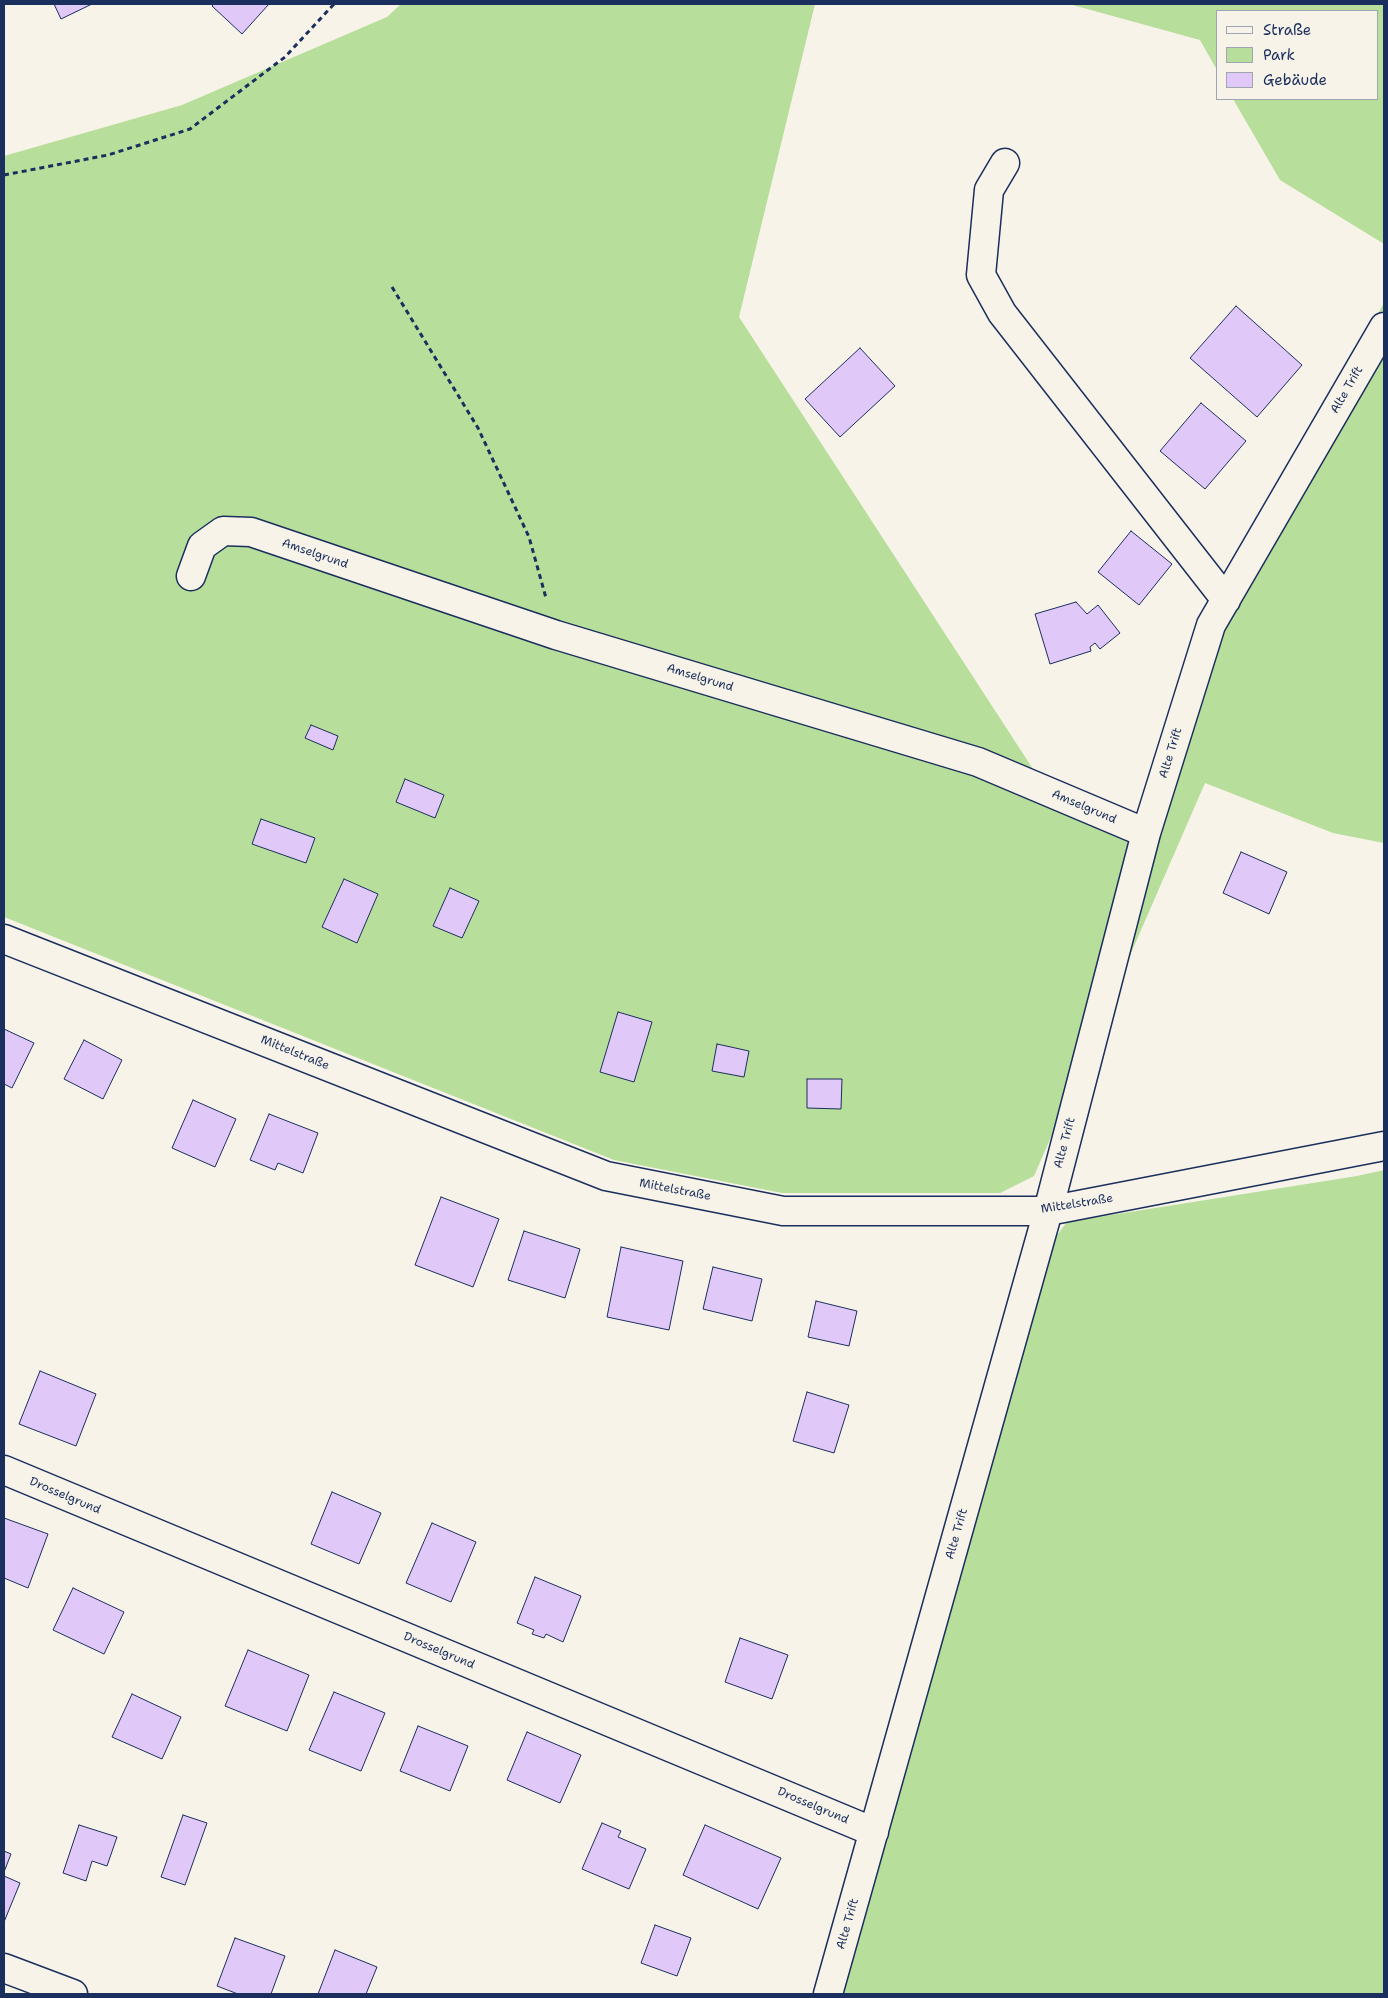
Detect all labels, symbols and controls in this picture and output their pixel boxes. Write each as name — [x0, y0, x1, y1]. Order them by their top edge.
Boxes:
legend — [1216, 10, 1378, 100]
text: Straße — [1263, 20, 1311, 40]
text: Park — [1263, 45, 1295, 65]
text: Gebäude — [1263, 70, 1327, 90]
street label: Alte Trift — [1328, 364, 1366, 416]
street label: Amselgrund — [280, 536, 350, 572]
street label: Amselgrund — [665, 661, 735, 695]
street label: Alte Trift — [1156, 726, 1186, 780]
street label: Amselgrund — [1049, 787, 1119, 827]
street label: Mittelstraße — [259, 1033, 331, 1073]
street label: Alte Trift — [1051, 1116, 1079, 1170]
street label: Mittelstraße — [638, 1176, 712, 1204]
street label: Mittelstraße — [1040, 1191, 1114, 1217]
street label: Drosselgrund — [27, 1475, 103, 1517]
street label: Alte Trift — [943, 1507, 971, 1561]
street label: Drosselgrund — [401, 1630, 477, 1672]
street label: Drosselgrund — [775, 1785, 851, 1827]
street label: Alte Trift — [834, 1897, 862, 1951]

